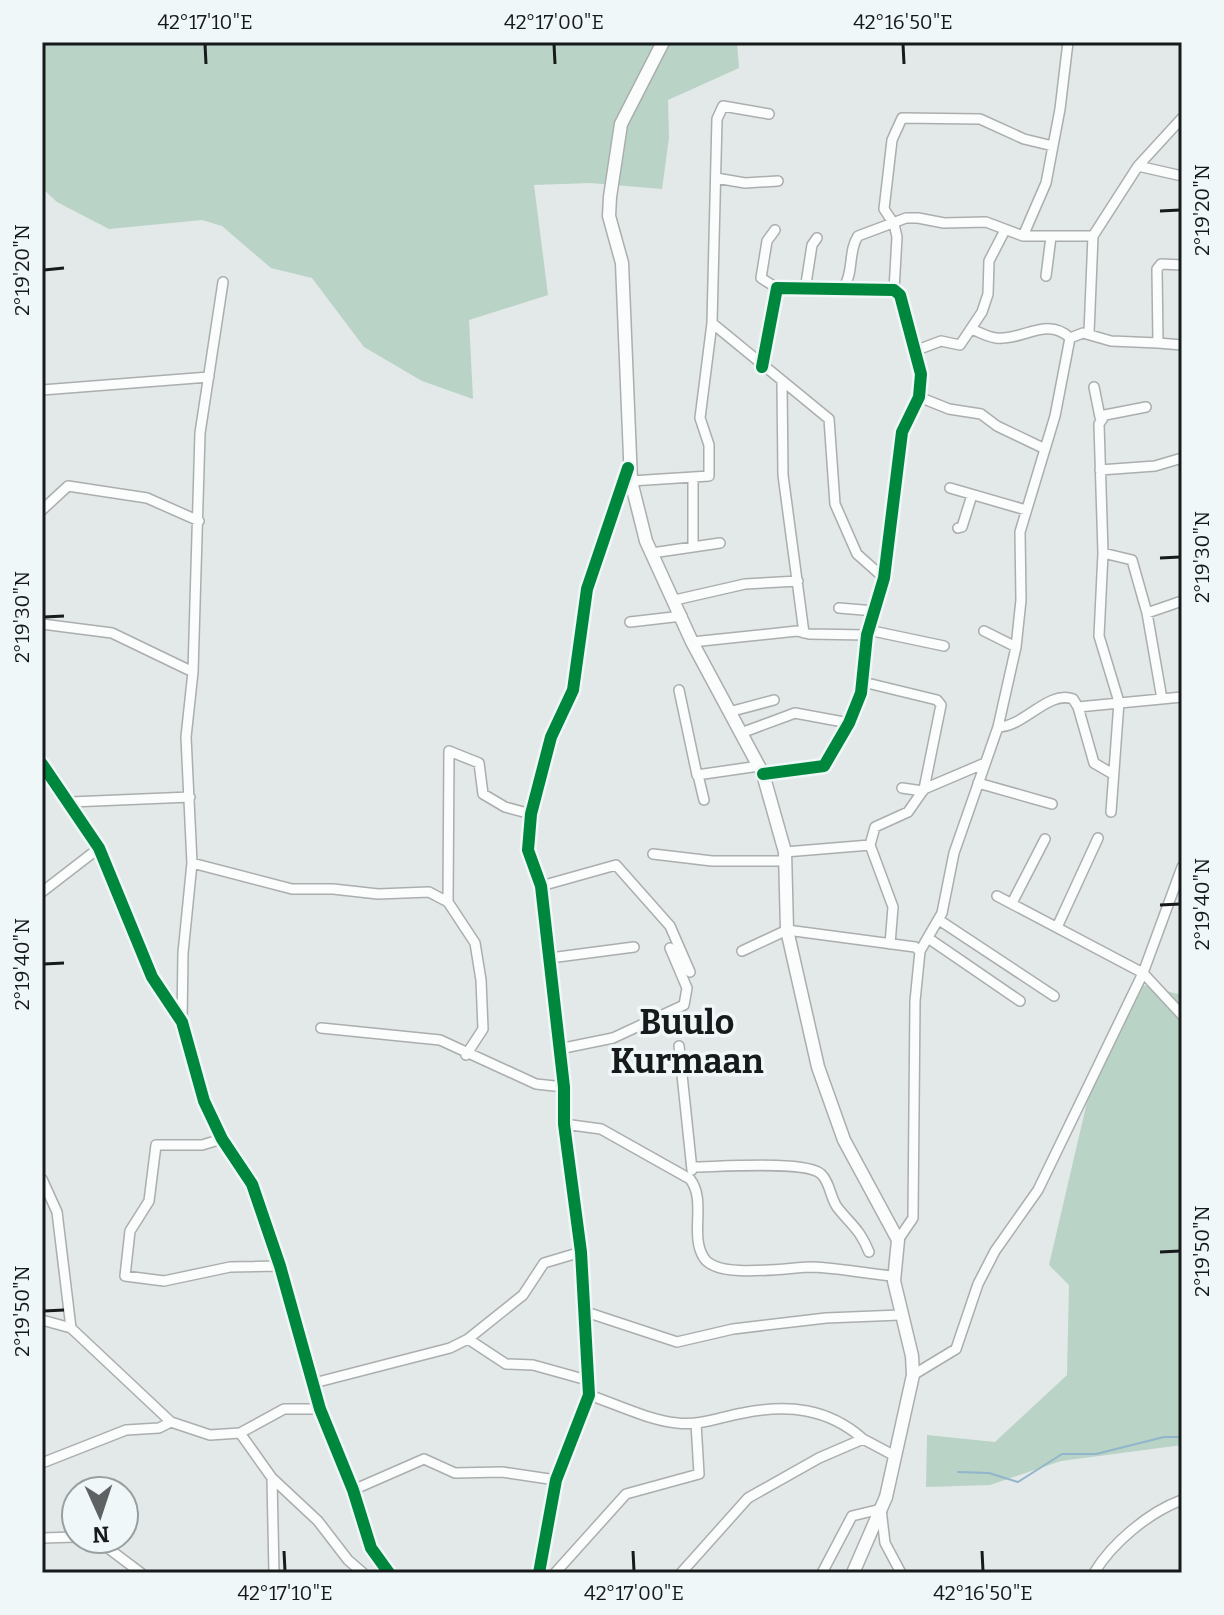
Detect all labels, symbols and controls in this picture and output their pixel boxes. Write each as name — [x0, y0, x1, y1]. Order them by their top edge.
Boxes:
text: 42°17'10"E — [157, 10, 253, 34]
text: 42°17'00"E — [504, 10, 604, 34]
text: 42°16'50"E — [853, 10, 953, 34]
text: 2°19'20"N — [1190, 164, 1214, 256]
text: 2°19'20"N — [10, 224, 34, 316]
text: 2°19'30"N — [1190, 511, 1214, 603]
text: 2°19'30"N — [10, 571, 34, 663]
text: 2°19'40"N — [1190, 858, 1214, 950]
text: 2°19'40"N — [10, 918, 34, 1010]
district label: Buulo Kurmaan — [610, 1002, 764, 1082]
text: 2°19'50"N — [1190, 1205, 1214, 1297]
text: 2°19'50"N — [10, 1265, 34, 1357]
north arrow — [60, 1475, 140, 1555]
text: N — [92, 1521, 110, 1548]
text: 42°17'10"E — [237, 1581, 333, 1605]
text: 42°17'00"E — [584, 1581, 684, 1605]
text: 42°16'50"E — [933, 1581, 1033, 1605]

